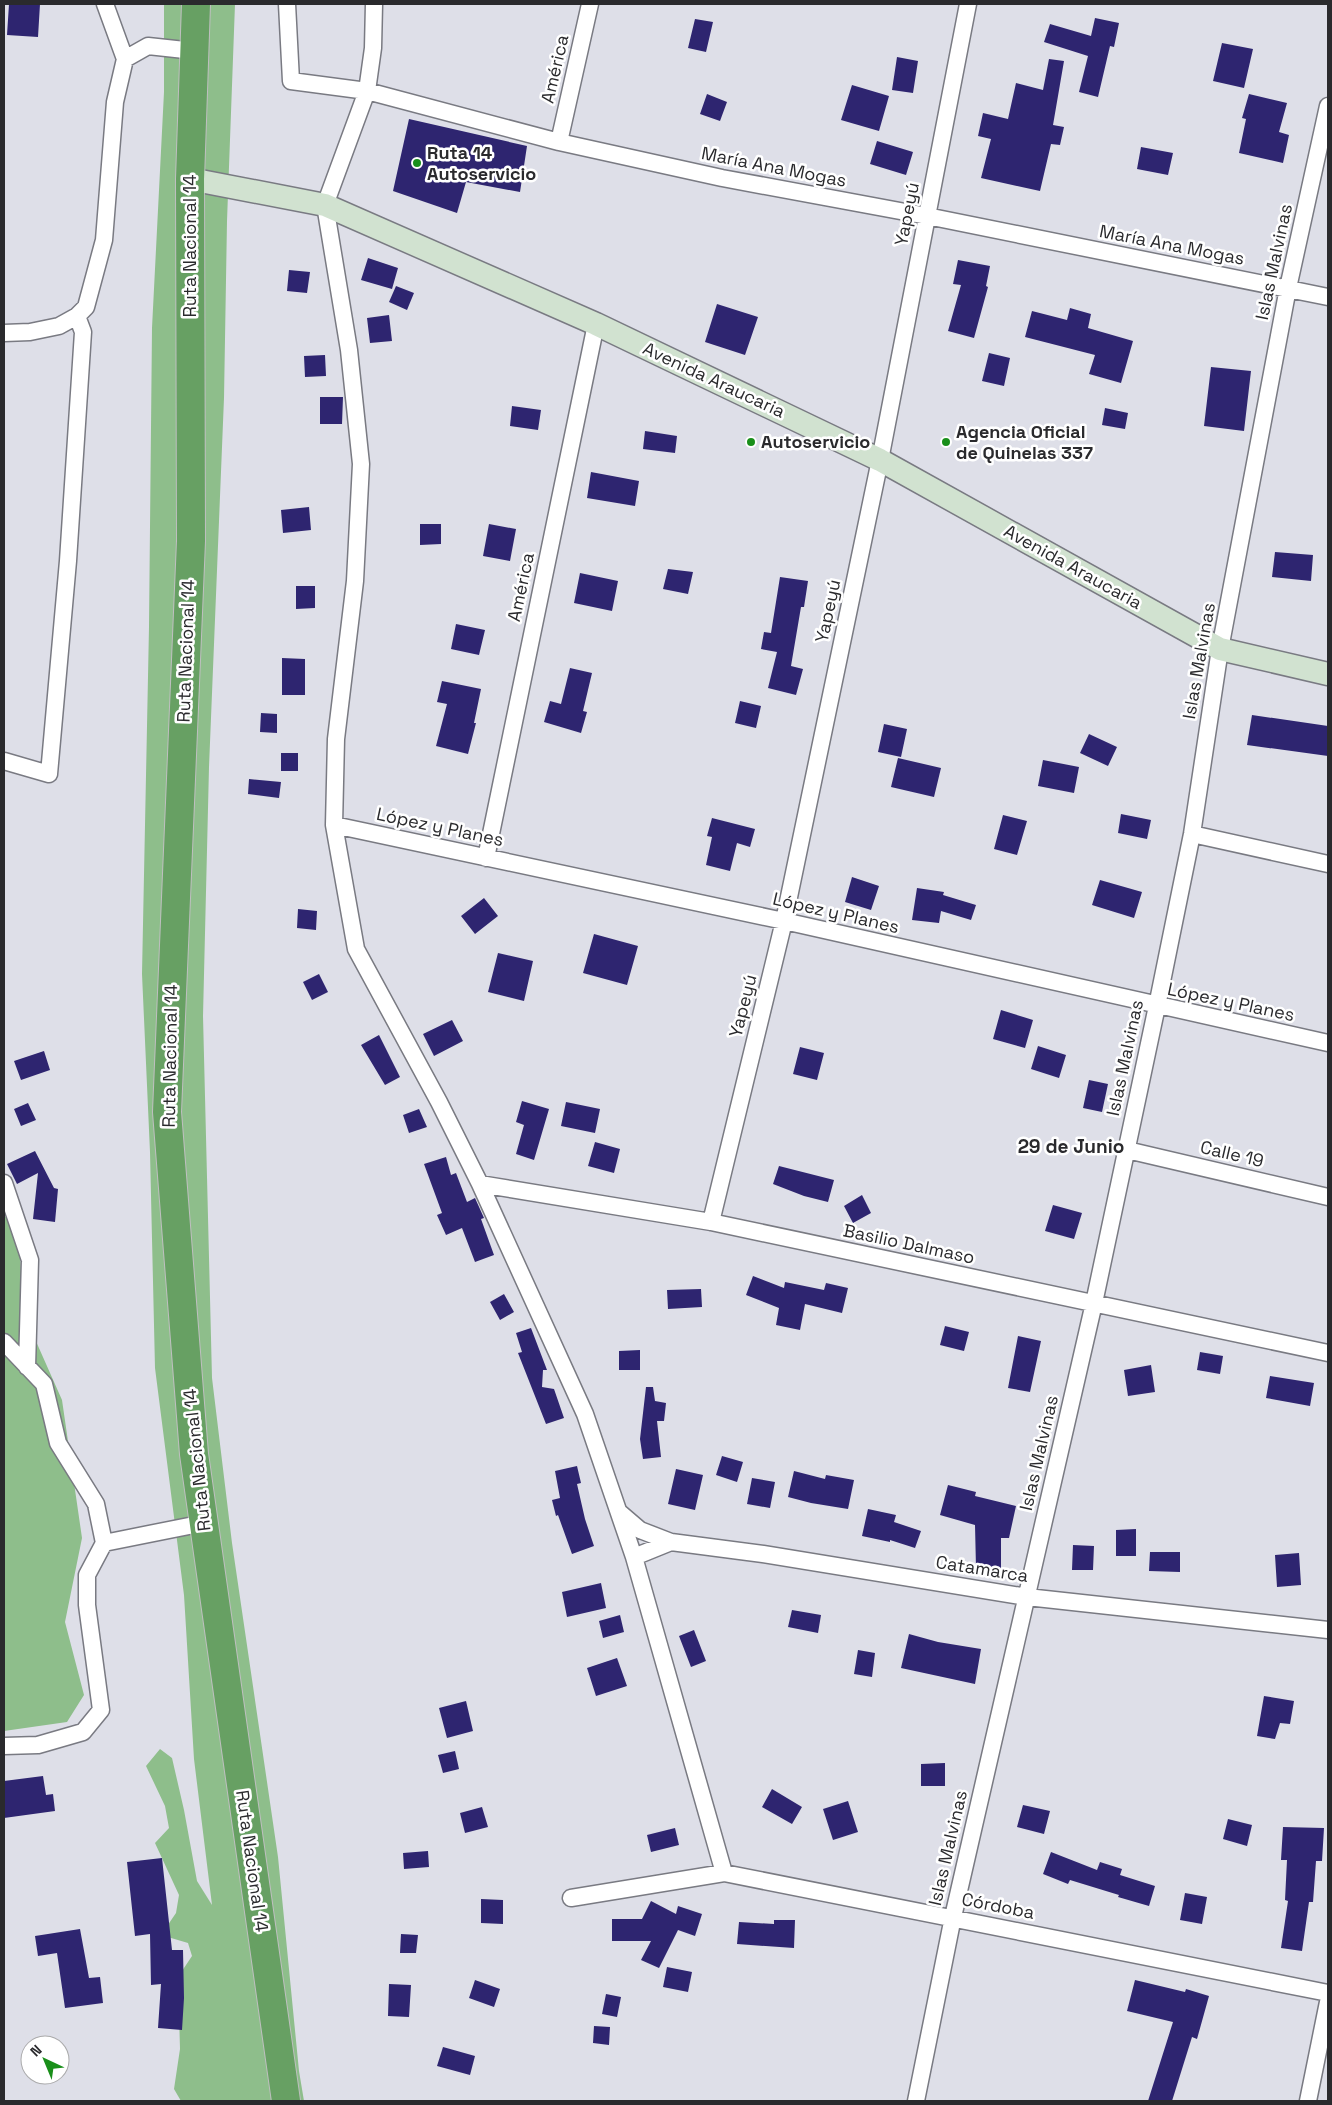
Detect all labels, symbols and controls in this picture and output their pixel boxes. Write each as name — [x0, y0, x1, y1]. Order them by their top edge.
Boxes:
street label: América — [535, 32, 574, 105]
place label: Ruta 14 Autoservicio — [427, 141, 536, 185]
street label: María Ana Mogas — [700, 141, 849, 192]
marker: Ruta 14 Autoservicio — [411, 157, 423, 169]
street label: Ruta Nacional 14 — [178, 174, 201, 318]
street label: Yapeyú — [889, 180, 924, 248]
street label: Islas Malvinas — [1250, 202, 1297, 322]
street label: María Ana Mogas — [1098, 219, 1247, 270]
street label: Avenida Araucaria — [639, 336, 789, 423]
place label: Agencia Oficial de Quinelas 337 — [956, 420, 1093, 464]
place label: Autoservicio — [761, 430, 870, 453]
marker: Autoservicio — [745, 436, 757, 448]
marker: Agencia Oficial de Quinelas 337 — [940, 436, 952, 448]
street label: Avenida Araucaria — [1000, 519, 1146, 614]
street label: América — [502, 550, 539, 623]
street label: Yapeyú — [810, 577, 845, 645]
street label: Ruta Nacional 14 — [172, 579, 199, 723]
street label: Islas Malvinas — [1177, 601, 1220, 721]
street label: López y Planes — [375, 802, 506, 851]
street label: López y Planes — [771, 887, 902, 938]
street label: Yapeyú — [724, 972, 761, 1040]
street label: López y Planes — [1166, 977, 1297, 1026]
street label: Ruta Nacional 14 — [157, 984, 182, 1128]
street label: Islas Malvinas — [1101, 998, 1148, 1118]
district label: 29 de Junio — [1018, 1134, 1124, 1159]
street label: Calle 19 — [1198, 1135, 1266, 1172]
street label: Basilio Dalmaso — [841, 1218, 977, 1269]
street label: Ruta Nacional 14 — [178, 1388, 215, 1532]
street label: Islas Malvinas — [1014, 1393, 1063, 1513]
street label: Catamarca — [934, 1550, 1030, 1587]
street label: Ruta Nacional 14 — [231, 1788, 274, 1933]
street label: Islas Malvinas — [923, 1788, 972, 1908]
street label: Córdoba — [960, 1887, 1037, 1924]
north arrow — [20, 2035, 70, 2085]
text: N — [26, 2041, 46, 2060]

